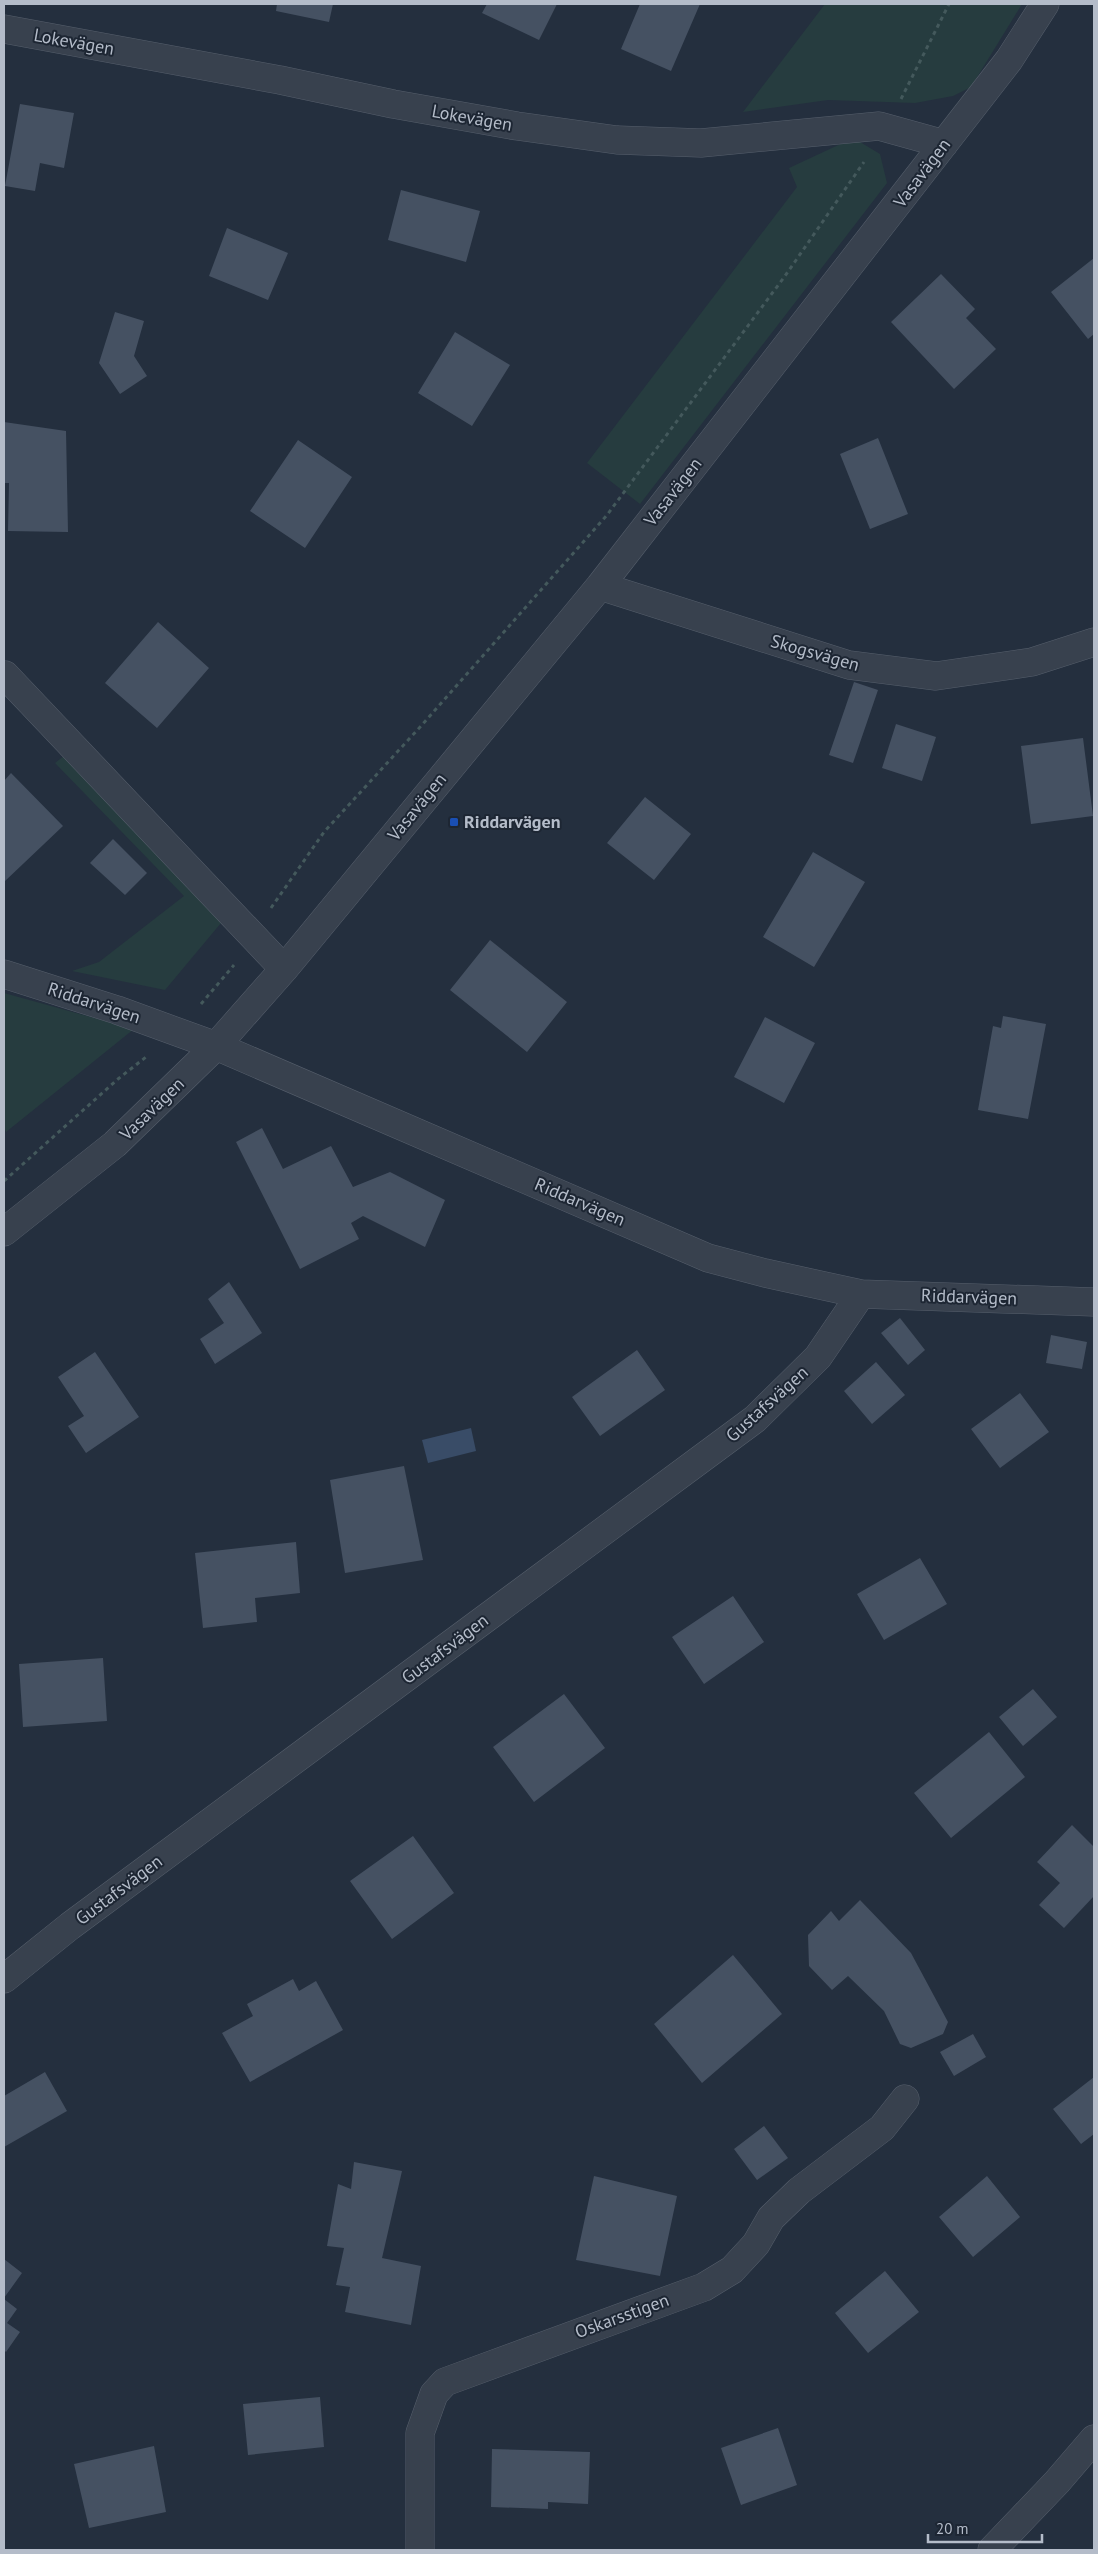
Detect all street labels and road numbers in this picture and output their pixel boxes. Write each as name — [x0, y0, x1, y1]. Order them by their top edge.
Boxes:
street label: Lokevägen — [32, 23, 116, 60]
street label: Lokevägen — [430, 99, 514, 136]
street label: Vasavägen — [887, 133, 955, 213]
street label: Vasavägen — [638, 453, 707, 531]
street label: Skogsvägen — [768, 629, 862, 676]
street label: Vasavägen — [382, 768, 451, 846]
street label: Riddarvägen — [45, 977, 143, 1028]
street label: Vasavägen — [114, 1072, 189, 1146]
street label: Riddarvägen — [531, 1172, 629, 1231]
street label: Riddarvägen — [921, 1283, 1017, 1310]
street label: Gustafsvägen — [721, 1361, 813, 1447]
street label: Gustafsvägen — [397, 1608, 493, 1689]
street label: Gustafsvägen — [71, 1849, 167, 1930]
street label: Oskarsstigen — [572, 2288, 672, 2343]

